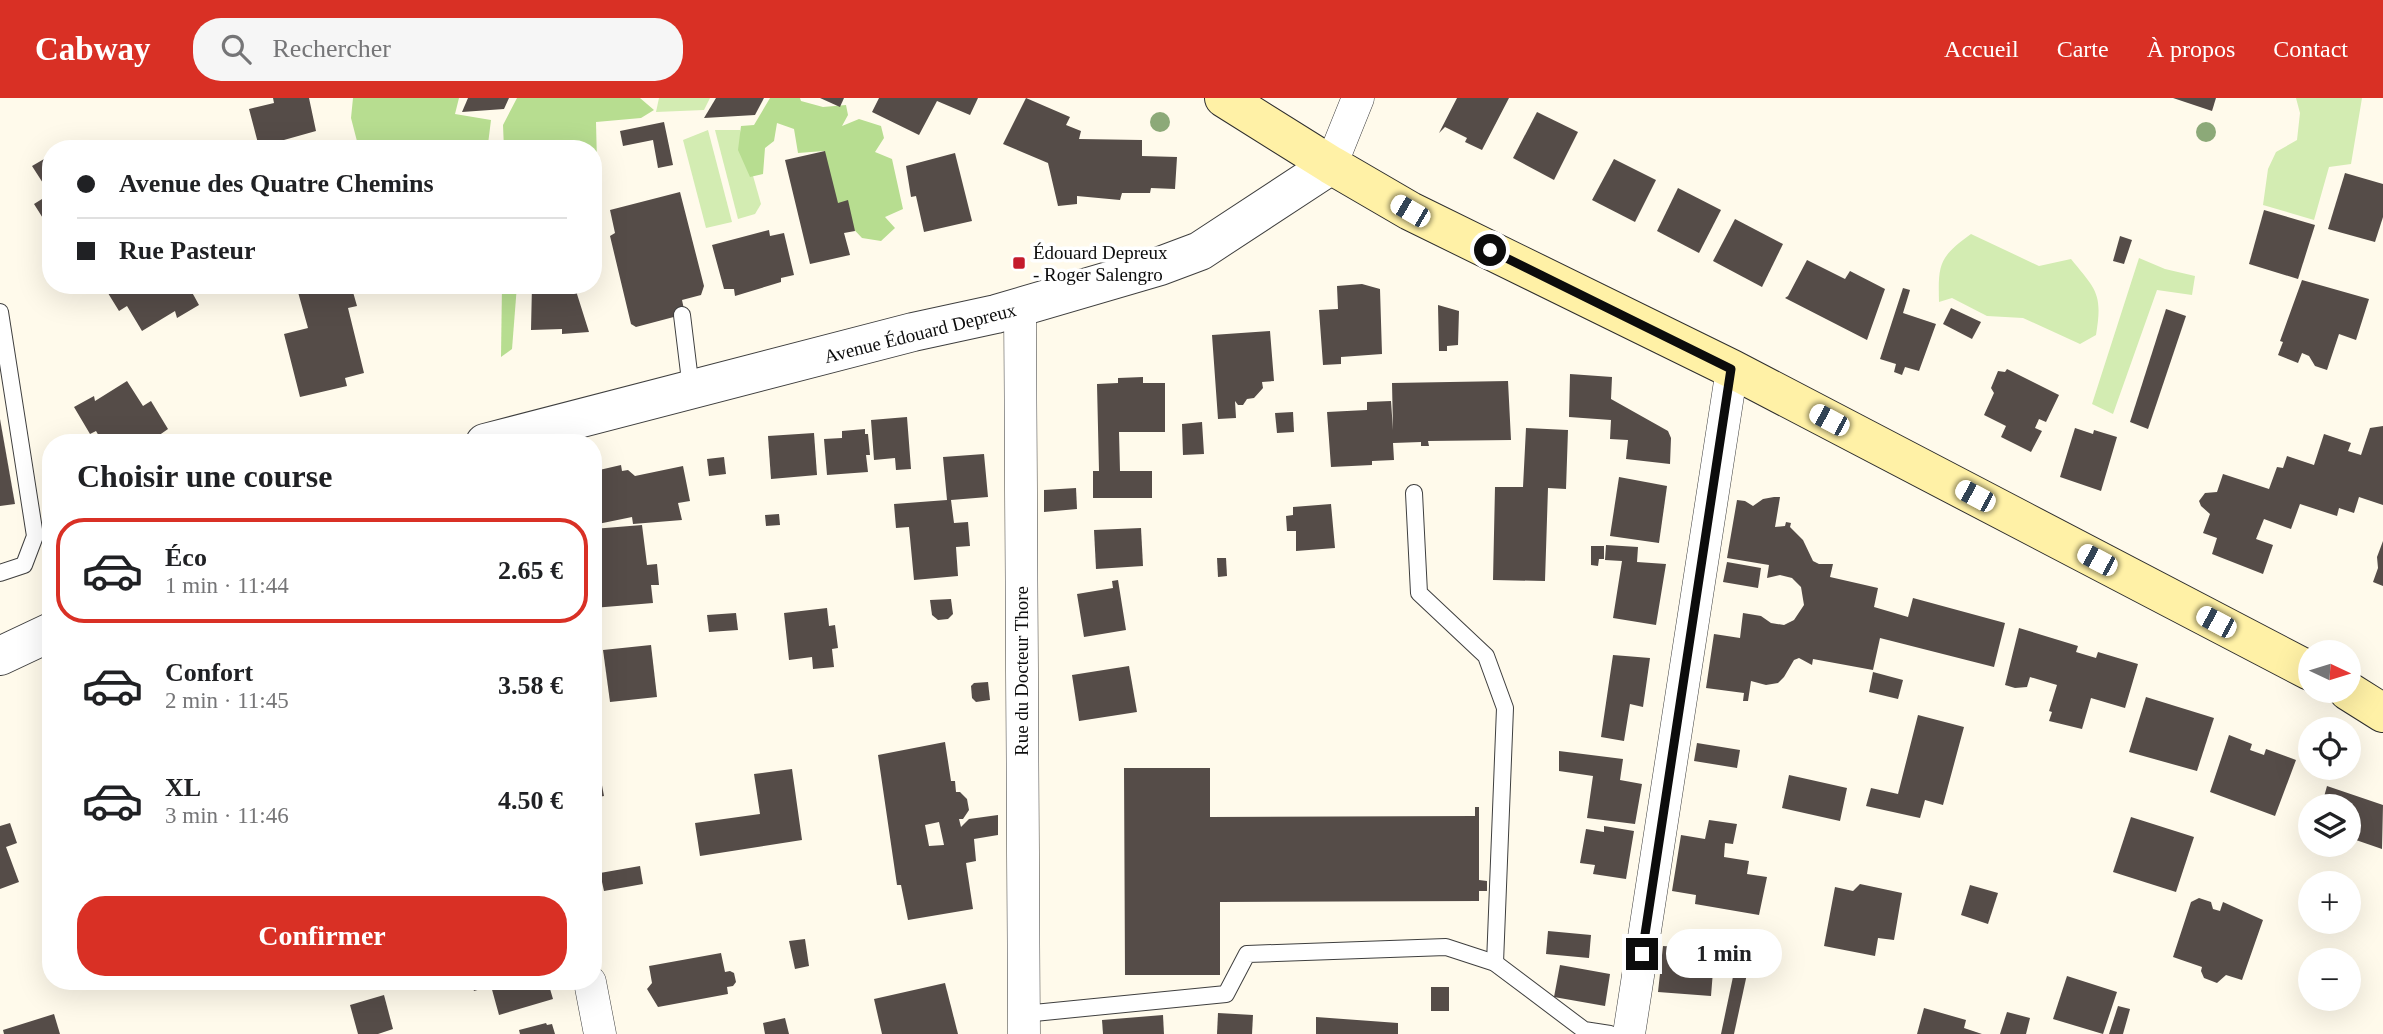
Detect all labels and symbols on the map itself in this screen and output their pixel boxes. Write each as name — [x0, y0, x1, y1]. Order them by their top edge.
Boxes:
car — [1387, 191, 1434, 231]
route start — [1474, 234, 1506, 266]
place label: Édouard Depreux - Roger Salengro — [1033, 242, 1168, 285]
marker: Édouard Depreux - Roger Salengro — [1011, 255, 1027, 271]
street label: Avenue Édouard Depreux — [822, 299, 1019, 367]
car — [1806, 401, 1853, 439]
car — [1952, 477, 1999, 515]
car — [2074, 541, 2121, 579]
street label: Rue du Docteur Thore — [1011, 586, 1032, 756]
car — [2193, 603, 2240, 641]
north arrow — [2298, 640, 2361, 704]
callout: 1 min — [1666, 930, 1782, 978]
route end — [1626, 938, 1658, 970]

